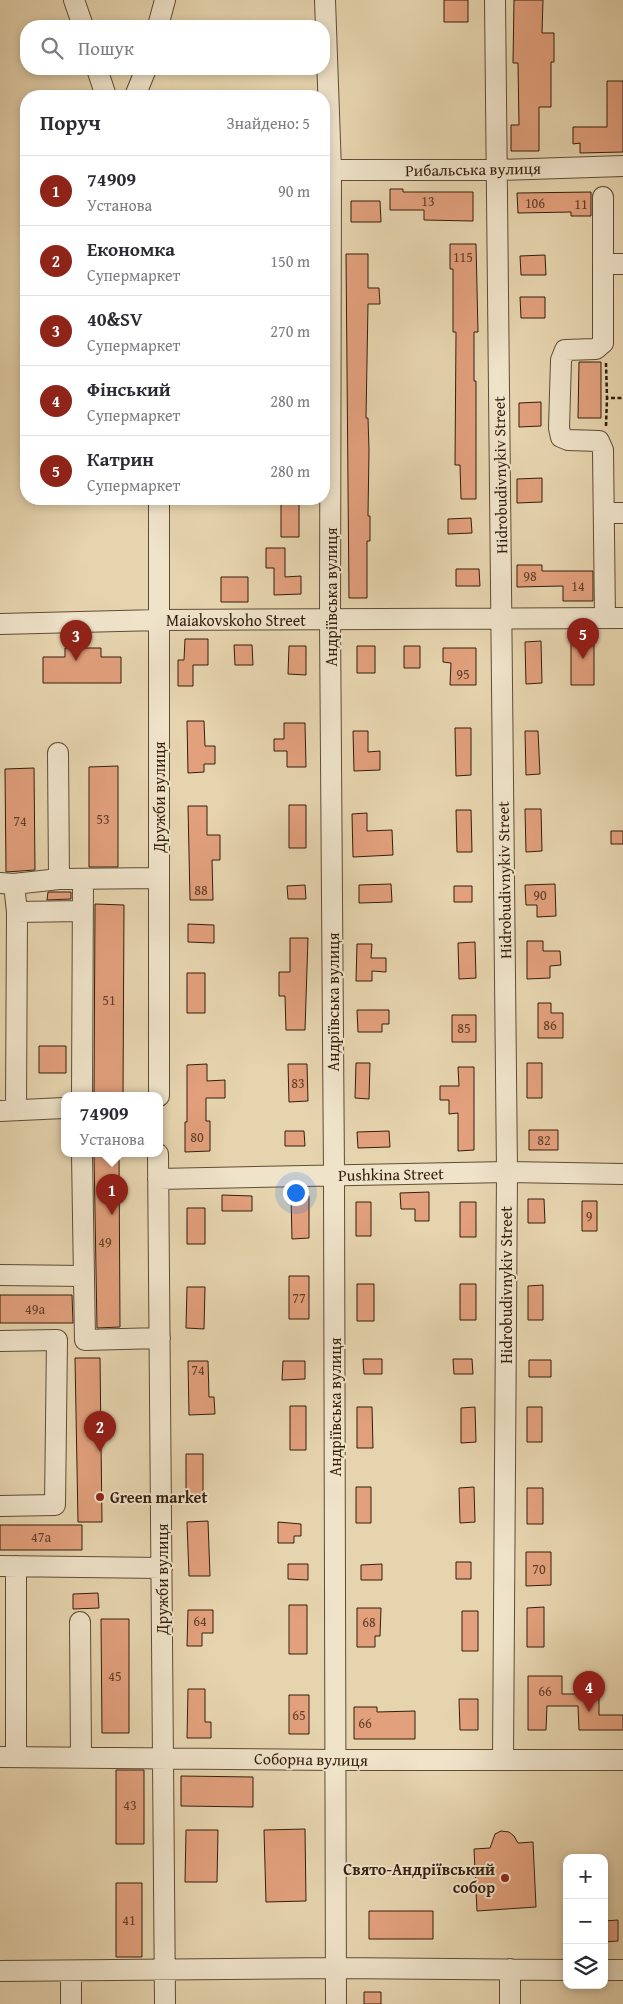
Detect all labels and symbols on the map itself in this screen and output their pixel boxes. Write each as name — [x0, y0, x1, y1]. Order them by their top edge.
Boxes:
street label: Рибальська вулиця — [405, 156, 541, 182]
house number: 13 — [421, 191, 435, 211]
house number: 106 — [525, 193, 545, 213]
house number: 11 — [574, 194, 588, 214]
house number: 115 — [453, 247, 473, 267]
street label: Hidrobudivnykiv Street — [487, 396, 513, 554]
street label: Андріївська вулиця — [319, 527, 343, 667]
house number: 98 — [523, 566, 537, 586]
house number: 14 — [571, 576, 585, 596]
street label: Maiakovskoho Street — [166, 608, 306, 632]
pin: 5 — [567, 618, 599, 659]
pin: 3 — [60, 620, 92, 661]
house number: 95 — [456, 664, 470, 684]
street label: Дружби вулиця — [147, 741, 171, 854]
street label: Hidrobudivnykiv Street — [491, 801, 517, 959]
house number: 53 — [96, 809, 110, 829]
house number: 74 — [13, 811, 27, 831]
house number: 88 — [194, 880, 208, 900]
house number: 90 — [533, 885, 547, 905]
street label: Андріївська вулиця — [321, 932, 345, 1072]
house number: 51 — [102, 990, 116, 1010]
house number: 86 — [543, 1015, 557, 1035]
house number: 85 — [457, 1018, 471, 1038]
house number: 83 — [291, 1073, 305, 1093]
house number: 80 — [190, 1127, 204, 1147]
house number: 82 — [537, 1130, 551, 1150]
street label: Pushkina Street — [338, 1161, 444, 1187]
pin: 1 — [96, 1174, 128, 1215]
your location — [283, 1180, 309, 1206]
street label: Hidrobudivnykiv Street — [494, 1206, 518, 1364]
house number: 9 — [586, 1206, 593, 1226]
house number: 49 — [98, 1232, 112, 1252]
house number: 77 — [292, 1288, 306, 1308]
house number: 49а — [25, 1299, 45, 1319]
street label: Андріївська вулиця — [323, 1337, 347, 1477]
house number: 74 — [191, 1360, 205, 1380]
pin: 2 — [84, 1411, 116, 1452]
place label: Green market — [110, 1485, 207, 1509]
marker: Green market — [94, 1491, 106, 1503]
street label: Дружби вулиця — [150, 1523, 174, 1636]
house number: 47а — [31, 1527, 51, 1547]
house number: 70 — [532, 1559, 546, 1579]
house number: 64 — [193, 1611, 207, 1631]
house number: 68 — [362, 1612, 376, 1632]
house number: 45 — [108, 1666, 122, 1686]
pin: 4 — [573, 1671, 605, 1712]
house number: 66 — [538, 1681, 552, 1701]
house number: 65 — [292, 1705, 306, 1725]
house number: 66 — [358, 1713, 372, 1733]
street label: Соборна вулиця — [254, 1746, 368, 1772]
house number: 43 — [123, 1795, 137, 1815]
place label: Свято-Андріївський собор — [343, 1857, 495, 1899]
marker: Свято-Андріївський собор — [499, 1872, 511, 1884]
house number: 41 — [122, 1910, 136, 1930]

